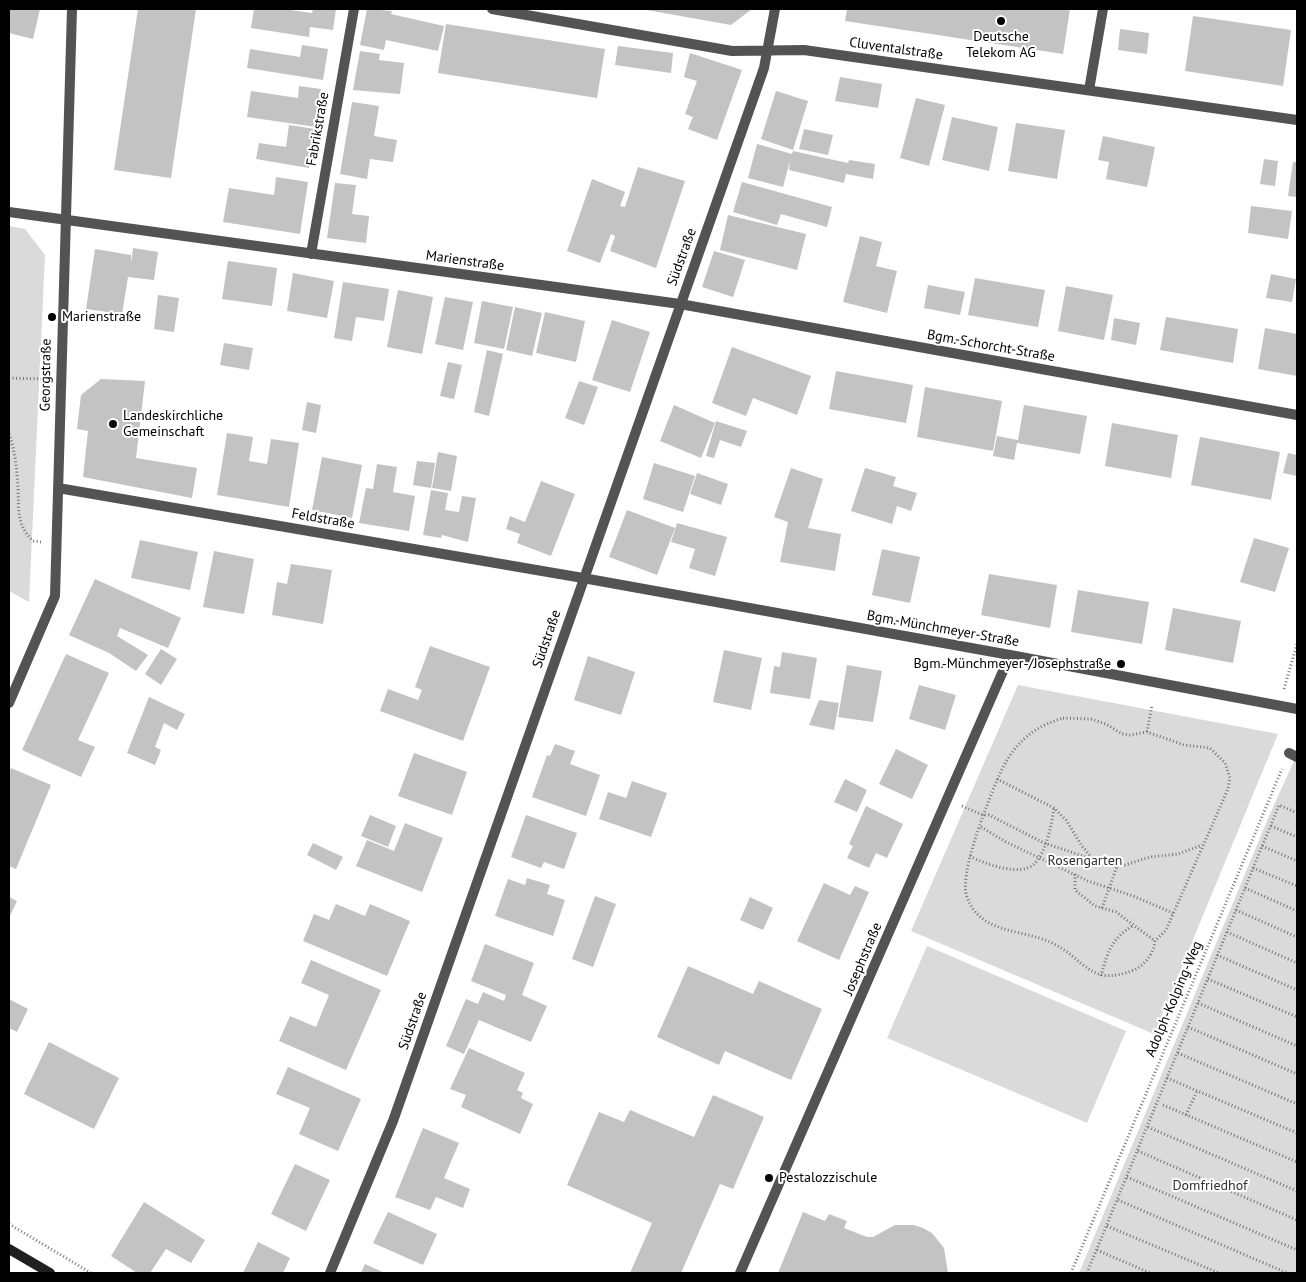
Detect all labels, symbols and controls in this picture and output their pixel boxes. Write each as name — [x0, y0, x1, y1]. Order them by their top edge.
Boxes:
marker: Deutsche Telekom AG — [995, 15, 1007, 27]
place label: Deutsche Telekom AG — [966, 29, 1036, 62]
street label: Cluventalstraße — [848, 34, 944, 64]
street label: Fabrikstraße — [303, 91, 333, 167]
street label: Südstraße — [664, 226, 700, 288]
street label: Marienstraße — [425, 247, 505, 275]
place label: Marienstraße — [62, 309, 141, 325]
marker: Marienstraße — [46, 311, 58, 323]
street label: Bgm.-Schorcht-Straße — [926, 326, 1056, 366]
street label: Georgstraße — [37, 338, 55, 412]
place label: Landeskirchliche Gemeinschaft — [123, 408, 223, 441]
marker: Landeskirchliche Gemeinschaft — [107, 418, 119, 430]
street label: Feldstraße — [290, 505, 356, 533]
street label: Bgm.-Münchmeyer-Straße — [866, 607, 1020, 651]
street label: Südstraße — [529, 608, 565, 670]
place label: Bgm.-Münchmeyer-/Josephstraße — [913, 656, 1111, 672]
marker: Bgm.-Münchmeyer-/Josephstraße — [1115, 658, 1127, 670]
park label: Rosengarten — [1048, 853, 1122, 869]
street label: Josephstraße — [840, 920, 886, 998]
street label: Adolph-Kolping-Weg — [1142, 939, 1206, 1059]
street label: Südstraße — [395, 990, 431, 1052]
place label: Pestalozzischule — [779, 1170, 877, 1186]
marker: Pestalozzischule — [763, 1172, 775, 1184]
park label: Domfriedhof — [1172, 1178, 1248, 1194]

